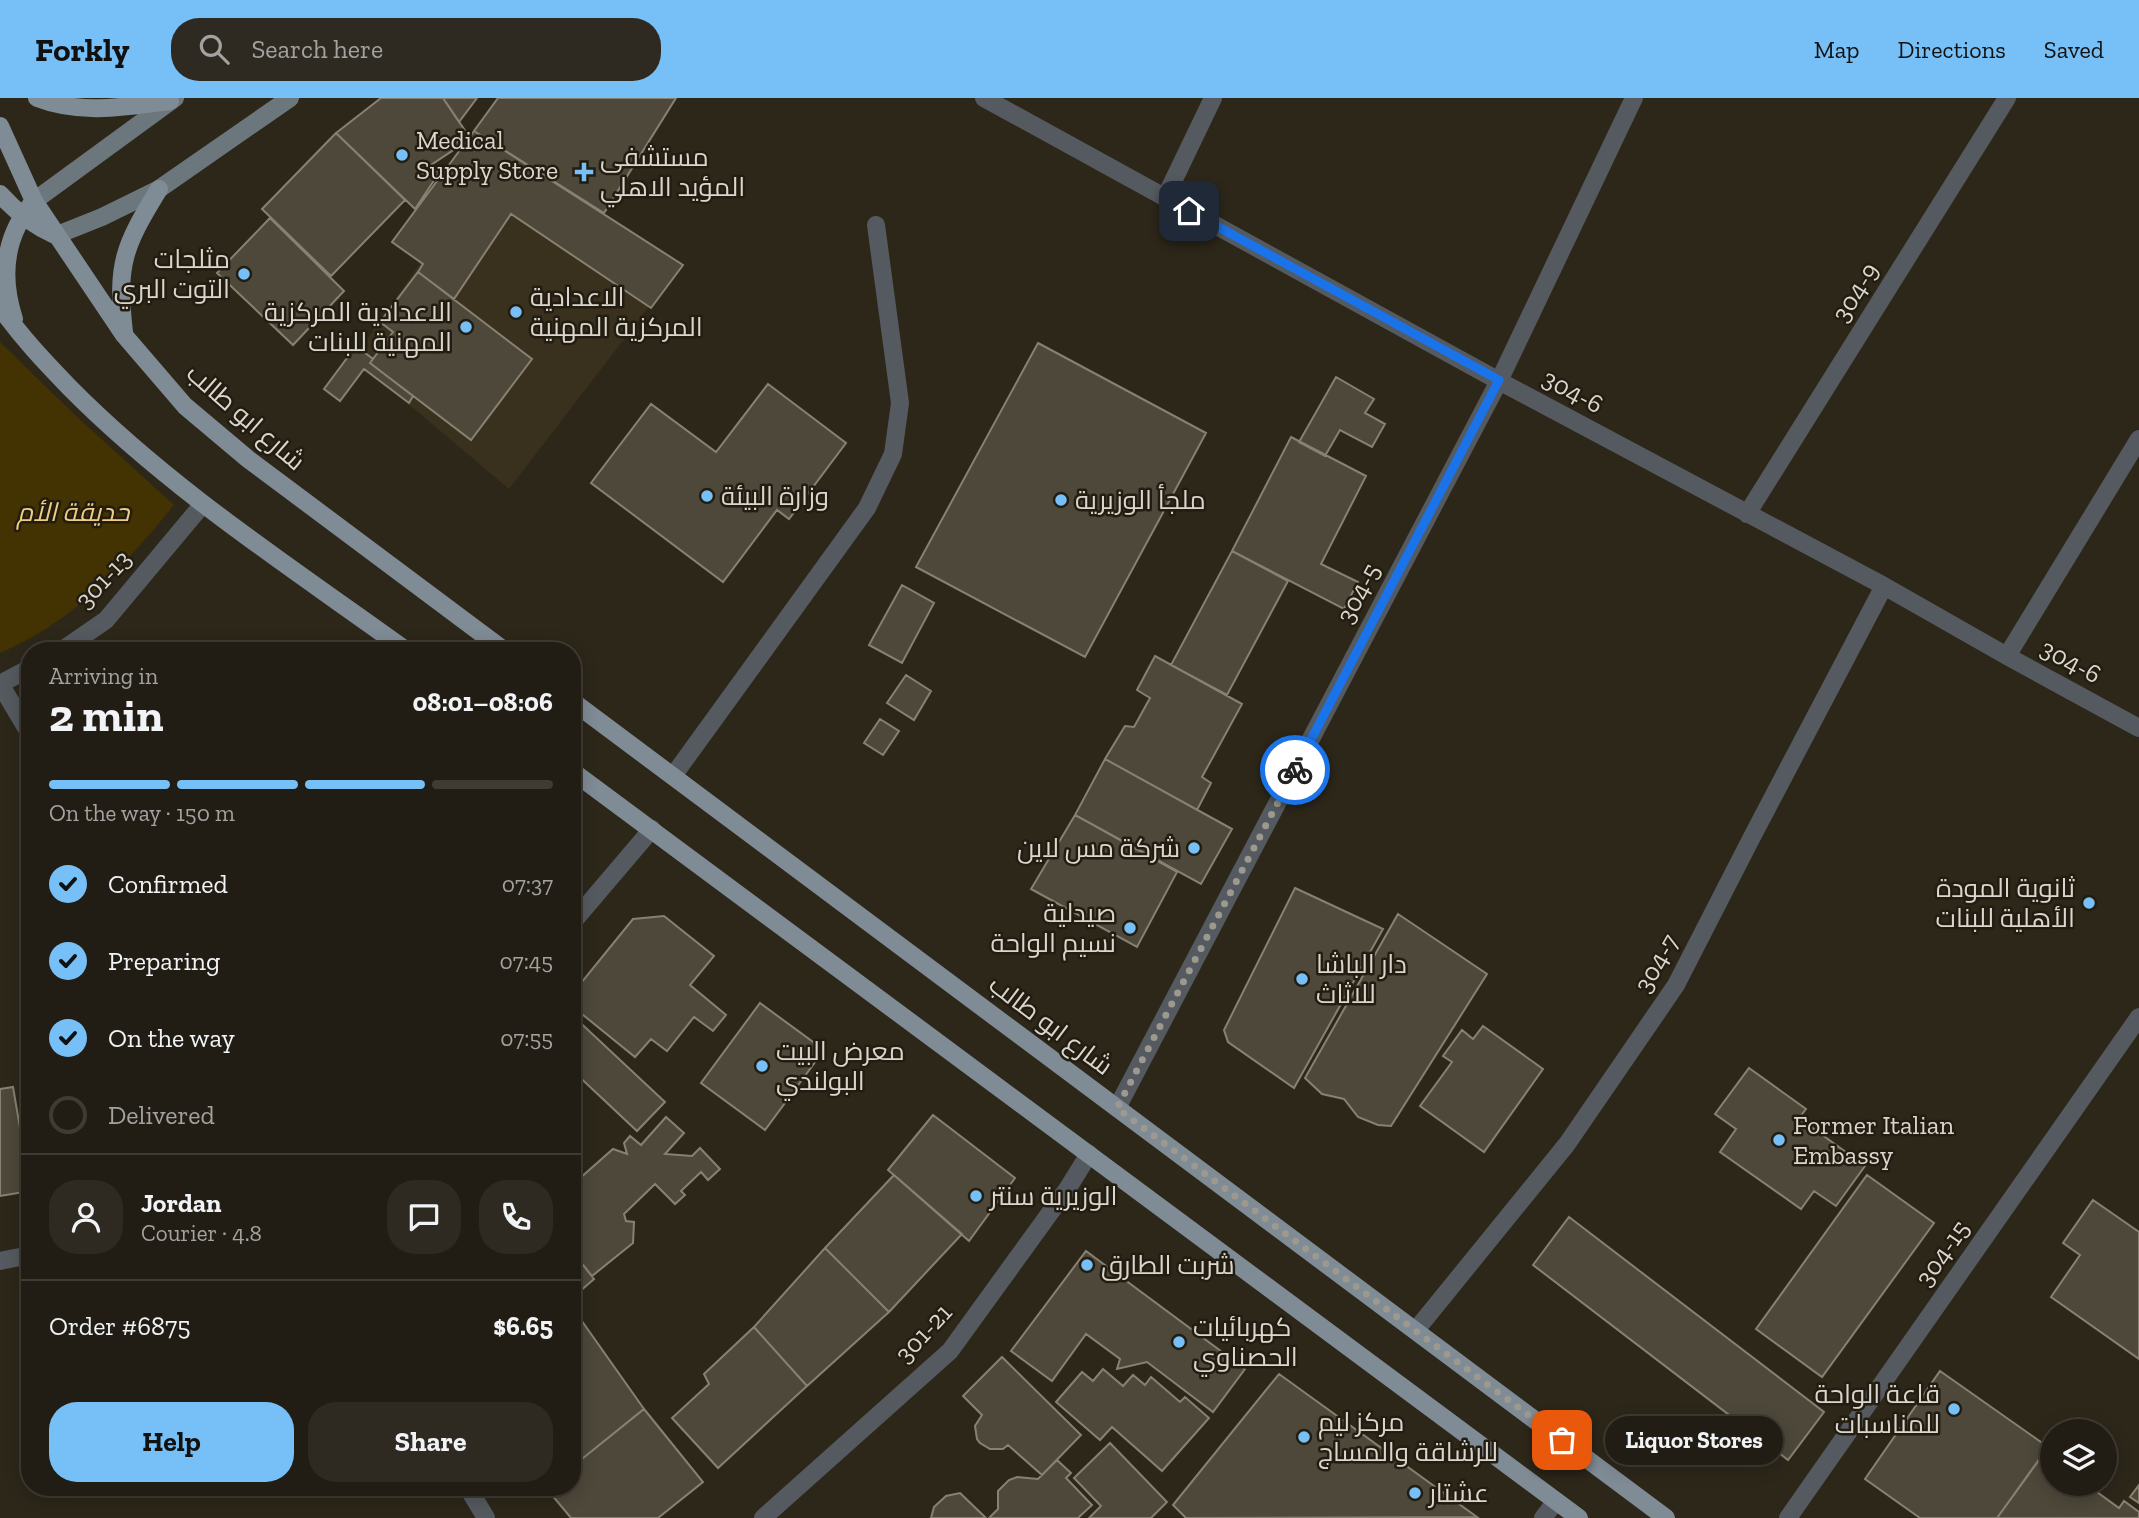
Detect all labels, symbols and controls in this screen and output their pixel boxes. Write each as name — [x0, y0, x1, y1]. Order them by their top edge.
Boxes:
search box — [171, 18, 661, 81]
text: Forkly — [35, 30, 129, 69]
icon: search — [195, 30, 233, 68]
text: Search here — [251, 33, 383, 65]
text: Map — [1814, 35, 1860, 64]
text: Directions — [1898, 35, 2006, 64]
text: Saved — [2044, 35, 2104, 64]
place label: Medical Supply Store — [416, 124, 558, 186]
place label: مستشفى المؤيد الاهلي — [600, 141, 745, 208]
marker: Medical Supply Store — [394, 147, 410, 163]
marker: مستشفى المؤيد الاهلي — [574, 162, 594, 182]
pin — [1159, 181, 1219, 241]
icon: home — [1170, 192, 1208, 230]
place label: مثلجات التوت البري — [114, 243, 230, 309]
street label: 304-9 — [1824, 256, 1886, 328]
marker: مثلجات التوت البري — [236, 266, 252, 282]
place label: الاعدادية المركزية المهنية — [530, 281, 703, 343]
place label: الاعدادية المركزية المهنية للبنات — [264, 296, 452, 358]
marker: الاعدادية المركزية المهنية — [508, 304, 524, 320]
marker: الاعدادية المركزية المهنية للبنات — [458, 319, 474, 335]
street label: شارع ابو طالب — [180, 357, 312, 478]
street label: 304-6 — [1537, 362, 1609, 420]
place label: وزارة البيئة — [721, 480, 829, 512]
place label: ملجأ الوزيرية — [1075, 483, 1206, 516]
marker: وزارة البيئة — [699, 488, 715, 504]
marker: ملجأ الوزيرية — [1053, 492, 1069, 508]
park label: حديقة الأم — [16, 496, 131, 530]
street label: 301-13 — [68, 543, 138, 615]
street label: 304-5 — [1329, 557, 1387, 629]
street label: 304-6 — [2035, 632, 2107, 690]
text: Arriving in — [49, 662, 158, 690]
text: 08:01–08:06 — [412, 686, 553, 718]
text: 2 min — [49, 688, 164, 743]
courier — [1260, 735, 1330, 805]
icon: bike — [1276, 751, 1314, 789]
text: On the way · 150 m — [49, 799, 235, 827]
place label: شركة مس لاين — [1017, 832, 1180, 864]
marker: شركة مس لاين — [1186, 840, 1202, 856]
icon: check — [49, 865, 87, 903]
text: Confirmed — [108, 868, 228, 900]
text: 07:37 — [502, 870, 553, 898]
place label: ثانوية المودة الأهلية للبنات — [1935, 872, 2075, 934]
marker: ثانوية المودة الأهلية للبنات — [2081, 895, 2097, 911]
place label: صيدلية نسيم الواحة — [990, 897, 1116, 961]
marker: صيدلية نسيم الواحة — [1122, 920, 1138, 936]
street label: 304-7 — [1627, 928, 1685, 998]
icon: check — [49, 942, 87, 980]
text: Preparing — [108, 945, 220, 977]
text: 07:45 — [500, 947, 553, 975]
place label: دار الباشا للاثاث — [1316, 948, 1407, 1010]
street label: شارع ابو طالب — [982, 968, 1119, 1083]
marker: دار الباشا للاثاث — [1294, 971, 1310, 987]
icon: check — [49, 1019, 87, 1057]
text: On the way — [108, 1022, 235, 1054]
text: 07:55 — [500, 1024, 553, 1052]
place label: معرض البيت البولندي — [776, 1035, 905, 1101]
marker: معرض البيت البولندي — [754, 1058, 770, 1074]
text: Delivered — [108, 1099, 215, 1131]
place label: Former Italian Embassy — [1793, 1109, 1954, 1171]
marker: Former Italian Embassy — [1771, 1132, 1787, 1148]
button: person — [49, 1180, 123, 1254]
button: chat — [387, 1180, 461, 1254]
button: phone — [479, 1180, 553, 1254]
place label: الوزيرية سنتر — [988, 1180, 1117, 1212]
text: Jordan — [141, 1187, 221, 1219]
marker: الوزيرية سنتر — [968, 1188, 984, 1204]
street label: 304-15 — [1908, 1214, 1976, 1292]
text: Courier · 4.8 — [141, 1219, 262, 1247]
place label: شربت الطارق — [1101, 1249, 1235, 1281]
marker: شربت الطارق — [1079, 1257, 1095, 1273]
street label: 301-21 — [888, 1297, 958, 1369]
text: Order #6875 — [49, 1310, 191, 1342]
text: $6.65 — [493, 1310, 553, 1342]
place label: كهربائيات الحصناوي — [1193, 1311, 1298, 1377]
marker: كهربائيات الحصناوي — [1171, 1334, 1187, 1350]
place label: قاعة الواحة للمناسبات — [1815, 1378, 1940, 1440]
marker: قاعة الواحة للمناسبات — [1946, 1401, 1962, 1417]
button: Help — [49, 1402, 294, 1482]
button: Share — [308, 1402, 553, 1482]
place label: مركز ليم للرشاقة والمساج — [1318, 1406, 1498, 1469]
pin — [1532, 1410, 1592, 1470]
callout: Liquor Stores — [1604, 1416, 1782, 1464]
map controls — [2040, 1419, 2117, 1496]
button: layers — [2040, 1419, 2117, 1496]
icon: bag — [1543, 1421, 1581, 1459]
text: Liquor Stores — [1625, 1426, 1763, 1454]
marker: مركز ليم للرشاقة والمساج — [1296, 1429, 1312, 1445]
place label: عشتار — [1427, 1477, 1489, 1509]
marker: عشتار — [1407, 1485, 1423, 1501]

